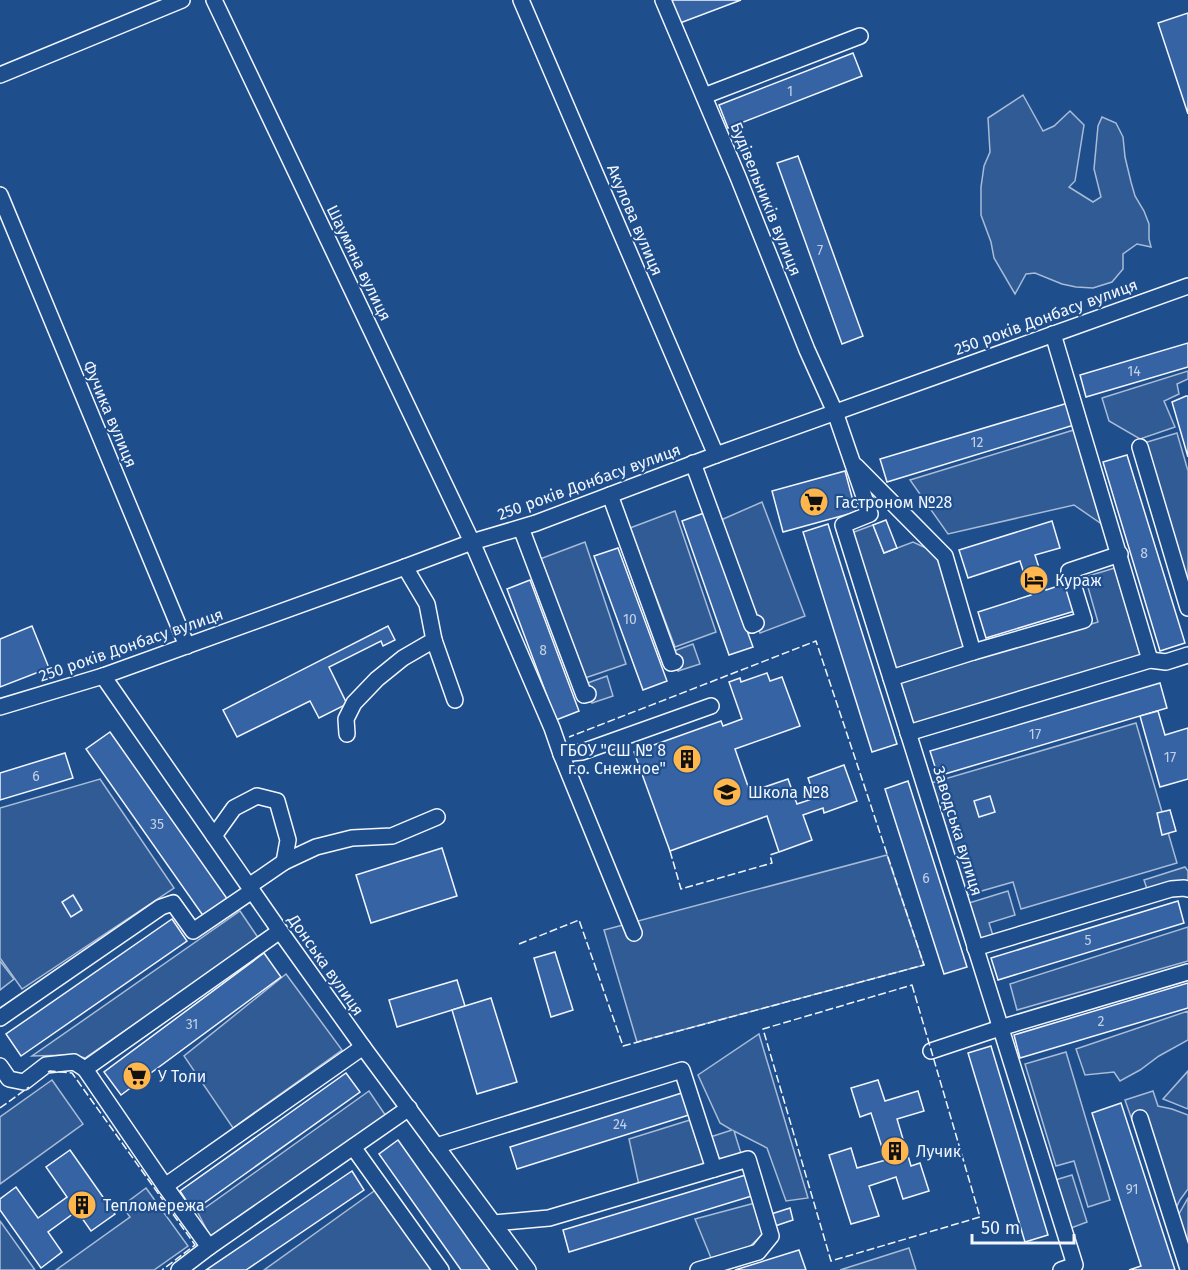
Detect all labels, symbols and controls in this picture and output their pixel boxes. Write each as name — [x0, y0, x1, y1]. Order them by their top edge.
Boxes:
house number: 1 — [787, 83, 793, 100]
street label: Будівельників вулиця — [726, 119, 806, 279]
street label: Акулова вулиця — [603, 162, 667, 278]
street label: Шаумяна вулиця — [323, 202, 395, 324]
house number: 7 — [817, 242, 823, 259]
street label: 250 років Донбасу вулиця — [952, 275, 1140, 359]
street label: Фучика вулиця — [79, 358, 141, 470]
house number: 14 — [1127, 363, 1141, 380]
house number: 12 — [971, 434, 984, 451]
street label: 250 років Донбасу вулиця — [495, 440, 683, 524]
supermarket icon: Гастроном №28 — [798, 486, 830, 518]
place label: Гастроном №28 — [835, 493, 953, 512]
house number: 8 — [1140, 545, 1148, 562]
hotel icon: Кураж — [1018, 564, 1050, 596]
place label: Кураж — [1055, 571, 1102, 590]
street label: 250 років Донбасу вулиця — [36, 604, 226, 686]
house number: 10 — [623, 611, 637, 628]
house number: 8 — [539, 642, 547, 659]
house number: 17 — [1029, 726, 1041, 743]
place label: ГБОУ "СШ № 8 г.о. Снежное" — [559, 741, 666, 778]
building icon: ГБОУ "СШ № 8 г.о. Снежное" — [671, 743, 703, 775]
house number: 17 — [1164, 749, 1176, 766]
street label: Заводська вулиця — [929, 764, 987, 898]
house number: 6 — [32, 768, 40, 785]
school or university icon: Школа №8 — [711, 776, 743, 808]
place label: Школа №8 — [748, 783, 829, 802]
house number: 35 — [150, 816, 164, 833]
house number: 6 — [922, 870, 930, 887]
street label: Донська вулиця — [284, 910, 368, 1019]
house number: 5 — [1084, 932, 1092, 949]
house number: 2 — [1098, 1013, 1105, 1030]
house number: 31 — [186, 1016, 198, 1033]
supermarket icon: У Толи — [121, 1060, 153, 1092]
place label: У Толи — [158, 1067, 206, 1086]
house number: 24 — [613, 1116, 628, 1133]
building icon: Лучик — [879, 1135, 911, 1167]
place label: Лучик — [916, 1142, 962, 1161]
house number: 91 — [1125, 1181, 1139, 1198]
building icon: Тепломережа — [66, 1189, 98, 1221]
place label: Тепломережа — [103, 1196, 205, 1215]
scale bar — [972, 1207, 1074, 1245]
text: 50 m — [981, 1217, 1020, 1239]

